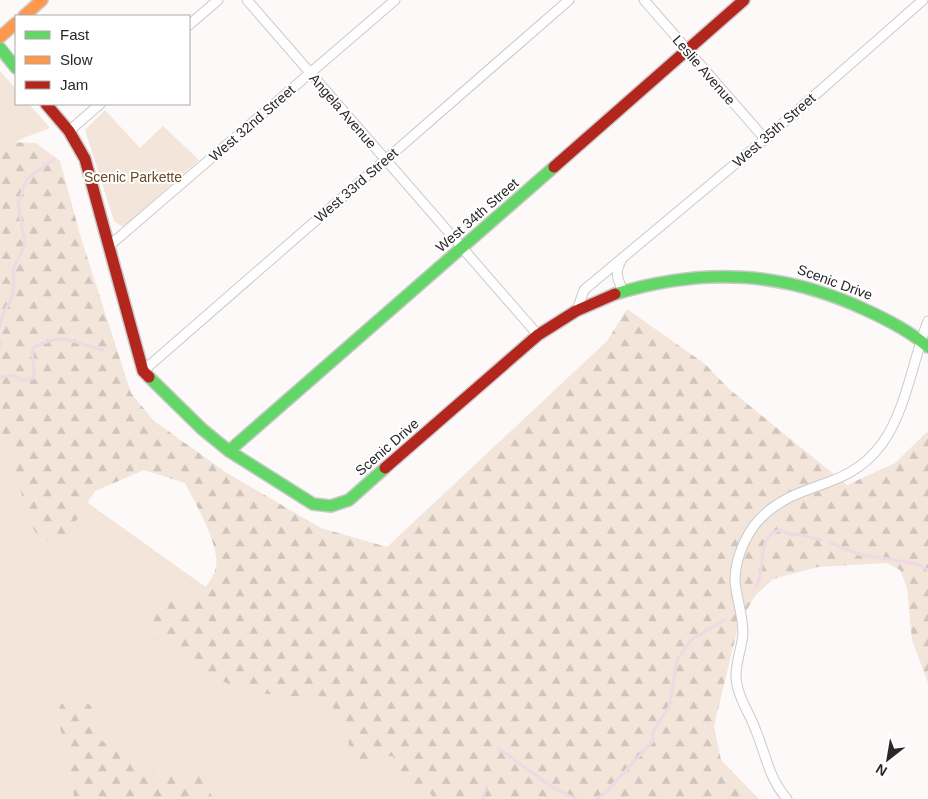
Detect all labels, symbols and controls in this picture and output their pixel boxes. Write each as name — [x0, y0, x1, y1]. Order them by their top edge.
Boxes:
legend — [15, 15, 190, 105]
text: Fast — [60, 26, 90, 43]
street label: Leslie Avenue — [669, 32, 739, 108]
text: Slow — [60, 51, 93, 68]
street label: Angela Avenue — [306, 70, 380, 152]
text: Jam — [60, 76, 88, 93]
street label: West 32nd Street — [206, 81, 298, 164]
street label: West 35th Street — [730, 90, 819, 170]
street label: West 33rd Street — [311, 145, 401, 225]
park label: Scenic Parkette — [84, 169, 182, 185]
street label: West 34th Street — [433, 175, 522, 255]
street label: Scenic Drive — [795, 261, 875, 303]
street label: Scenic Drive — [352, 415, 422, 479]
north arrow — [863, 734, 913, 784]
text: N — [873, 761, 890, 780]

